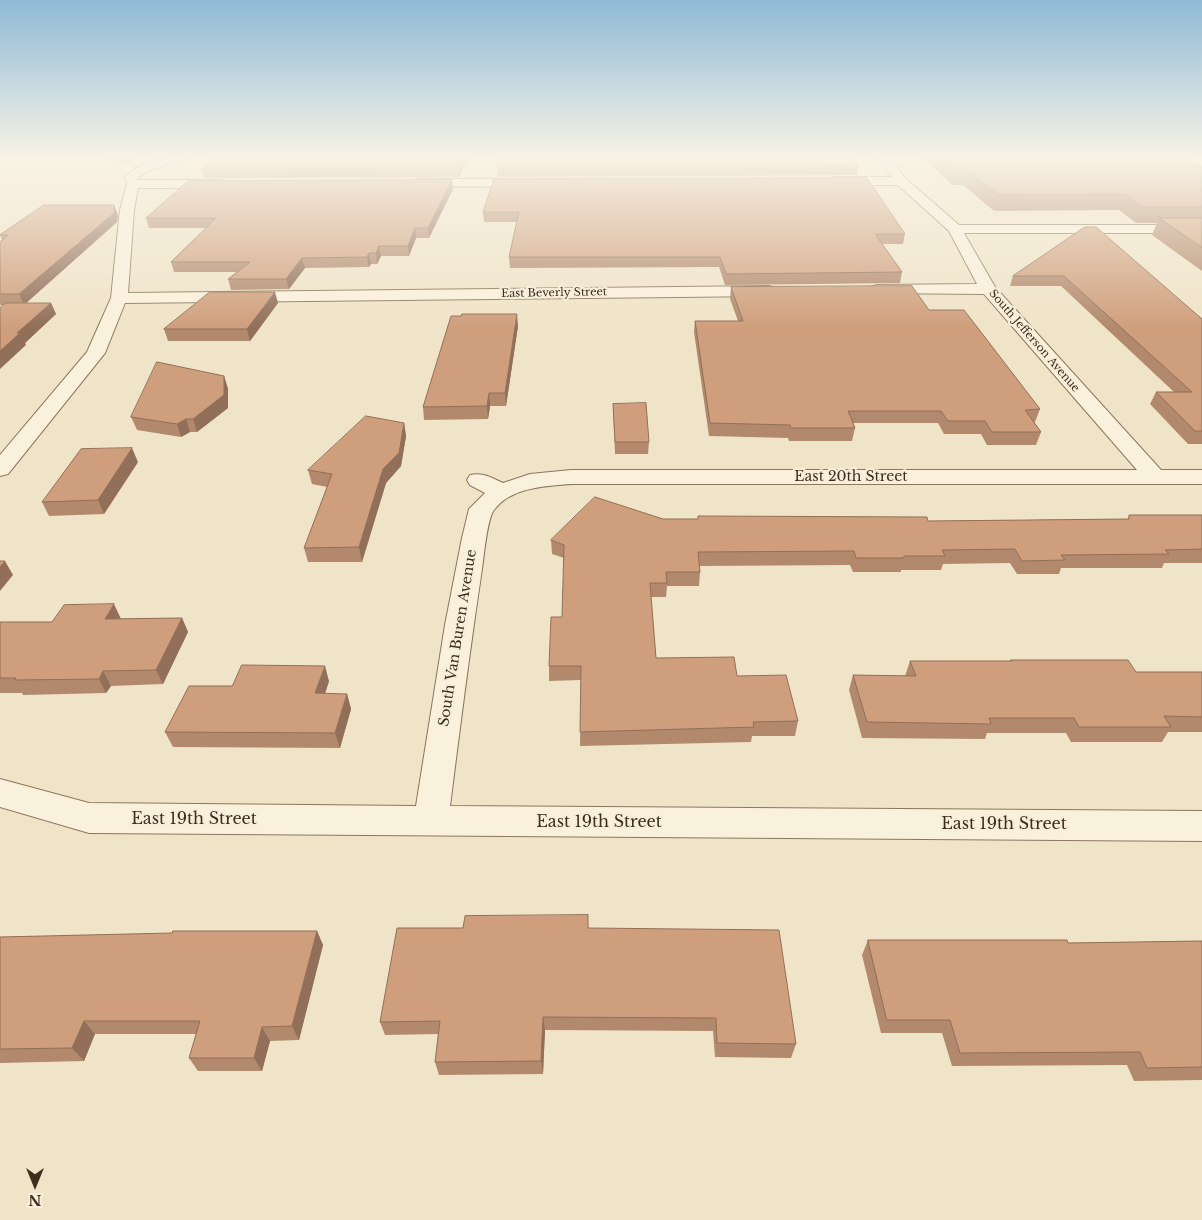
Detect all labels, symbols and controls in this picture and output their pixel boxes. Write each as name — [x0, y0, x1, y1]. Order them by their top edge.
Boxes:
street label: East Beverly Street — [501, 285, 607, 301]
street label: South Jefferson Avenue — [986, 287, 1082, 395]
street label: East 20th Street — [794, 469, 908, 485]
street label: South Van Buren Avenue — [436, 548, 480, 728]
street label: East 19th Street — [131, 809, 257, 829]
street label: East 19th Street — [536, 812, 662, 832]
street label: East 19th Street — [941, 814, 1067, 834]
north arrow — [10, 1160, 60, 1210]
text: N — [28, 1191, 42, 1209]

